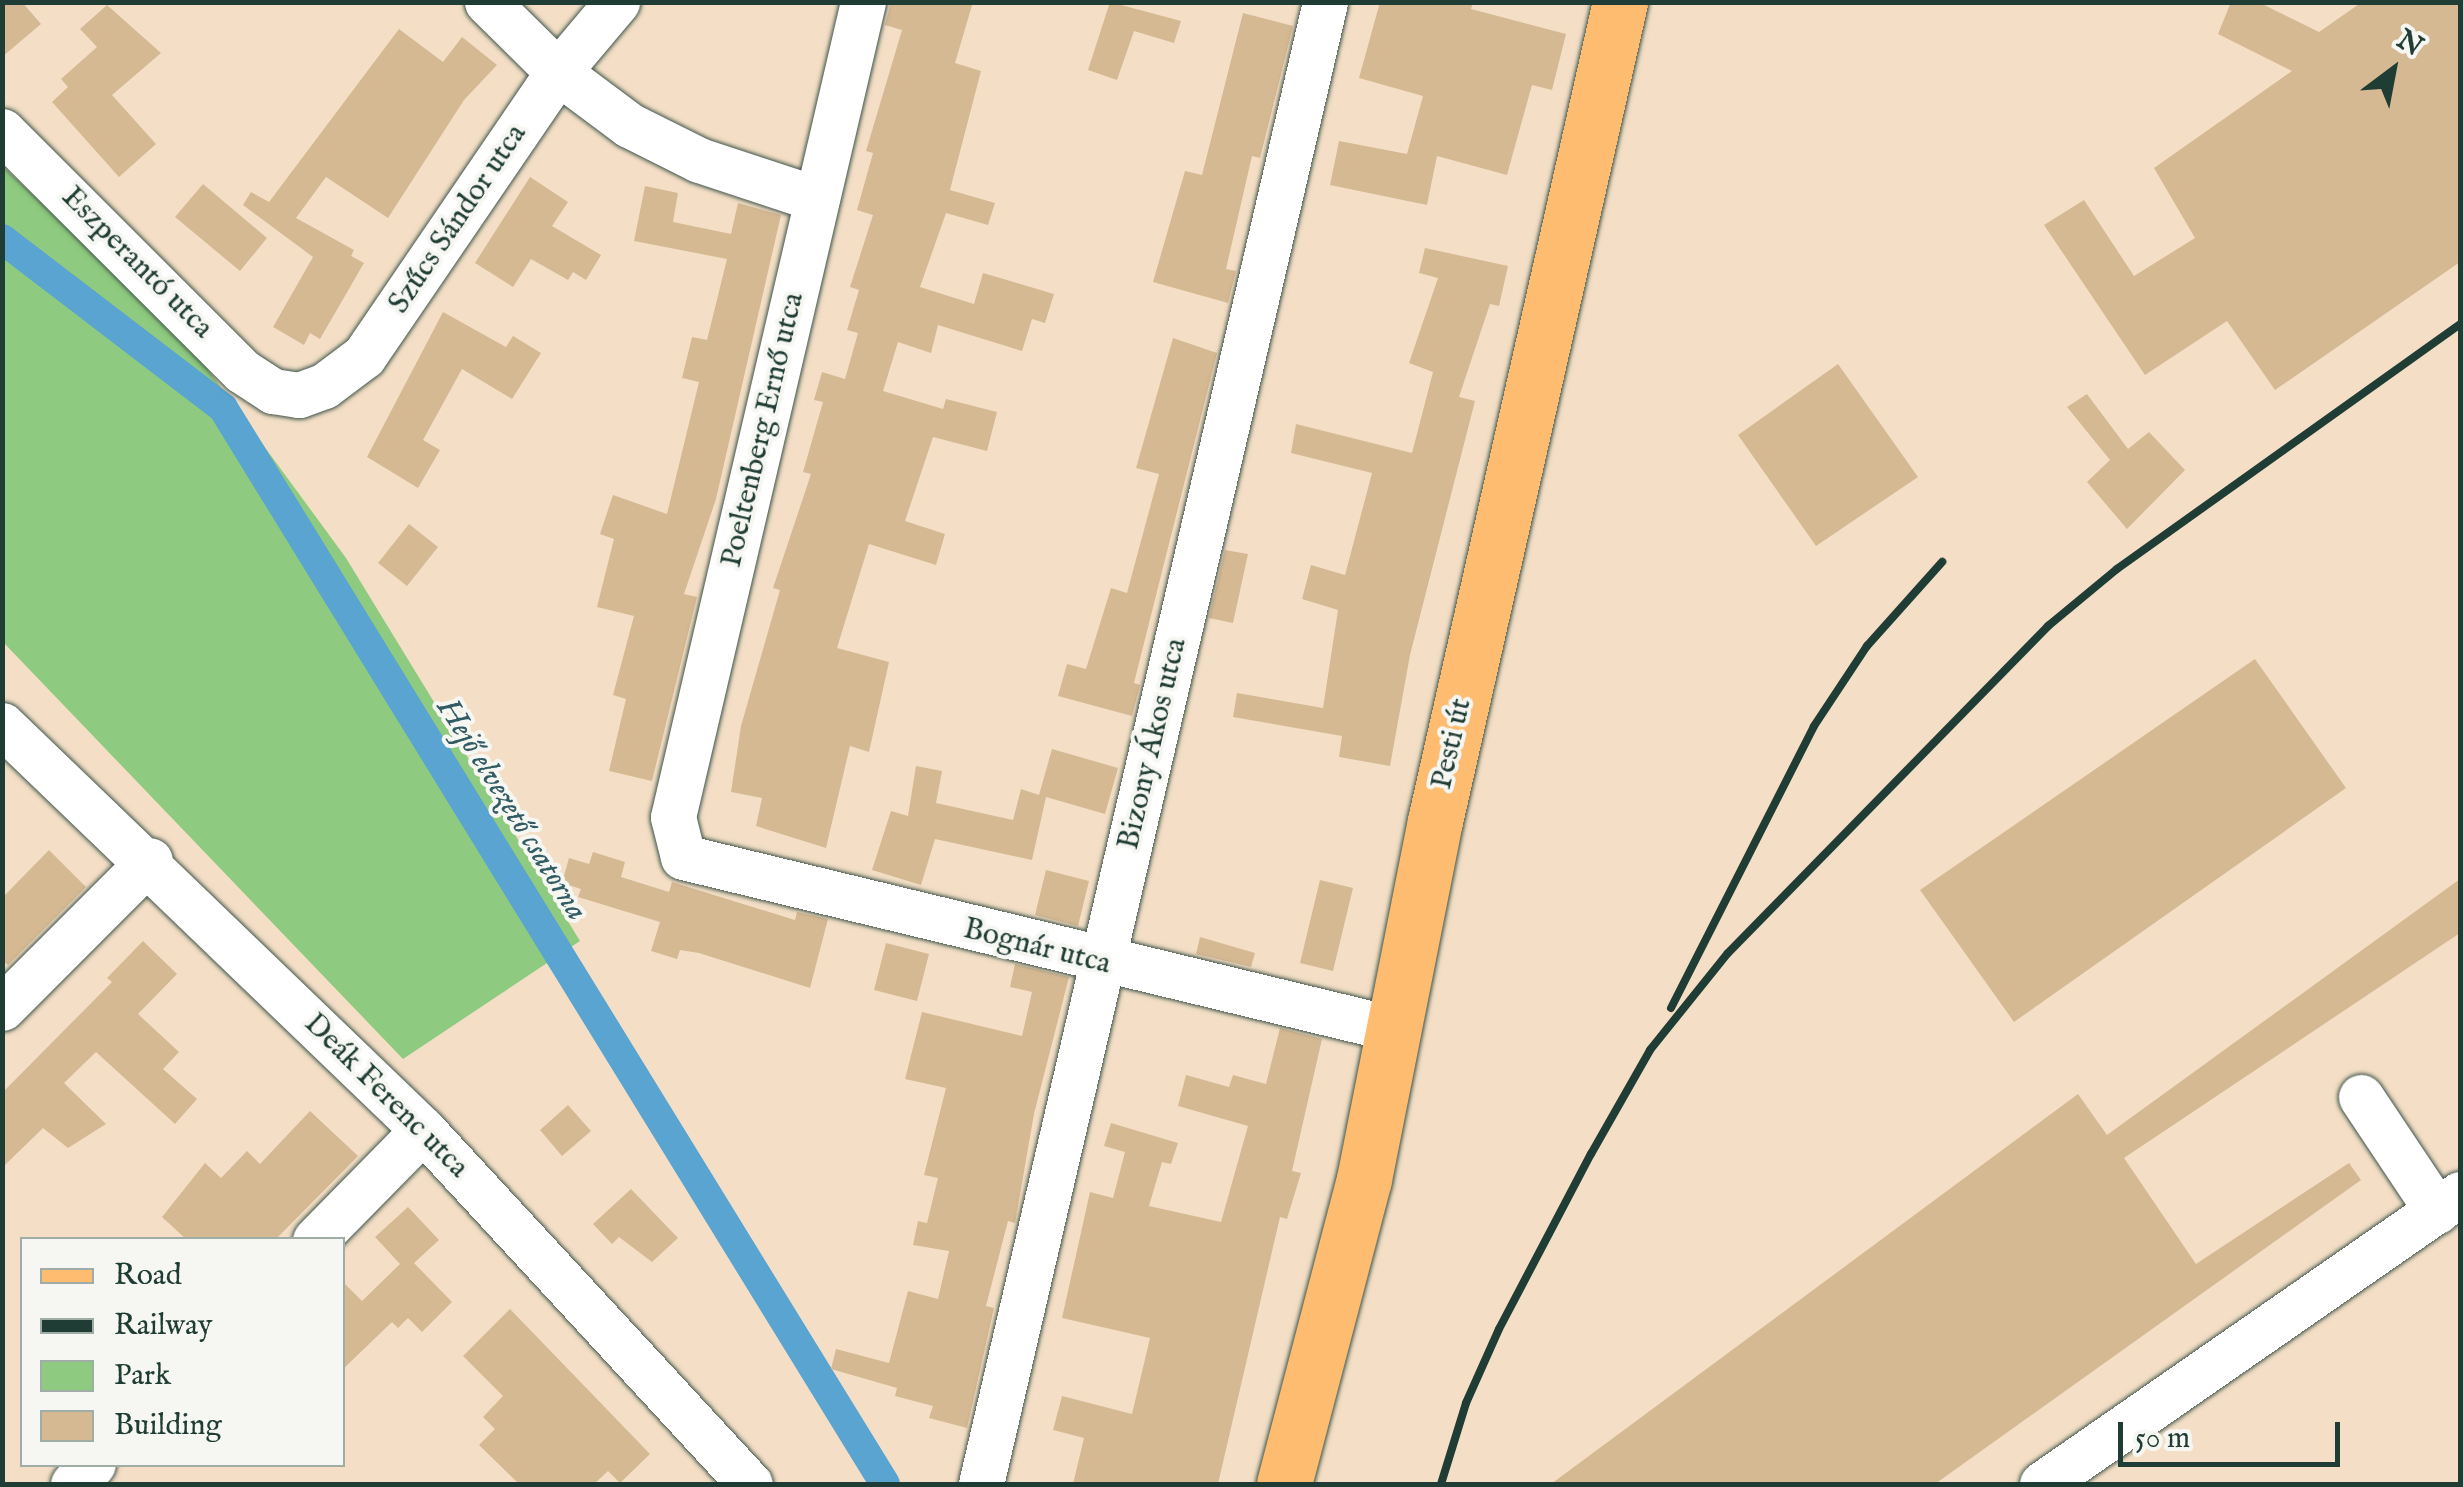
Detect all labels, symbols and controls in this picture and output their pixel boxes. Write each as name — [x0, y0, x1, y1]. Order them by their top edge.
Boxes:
north arrow — [2343, 20, 2443, 120]
text: N — [2390, 23, 2429, 65]
street label: Szűcs Sándor utca — [381, 118, 535, 320]
street label: Eszperantó utca — [54, 180, 220, 346]
street label: Poeltenberg Ernő utca — [714, 289, 812, 571]
street label: Bizony Ákos utca — [1111, 635, 1195, 853]
water label: Hejő elvezető csatorna — [427, 692, 595, 928]
street label: Pesti út — [1424, 695, 1480, 793]
street label: Bognár utca — [960, 911, 1114, 983]
street label: Deák Ferenc utca — [296, 1006, 476, 1186]
legend — [20, 1237, 345, 1467]
text: Road — [114, 1257, 182, 1295]
text: Railway — [114, 1307, 212, 1345]
text: Park — [114, 1357, 171, 1395]
scale bar — [2123, 1402, 2346, 1464]
text: Building — [114, 1407, 222, 1445]
text: 50 m — [2135, 1420, 2190, 1458]

